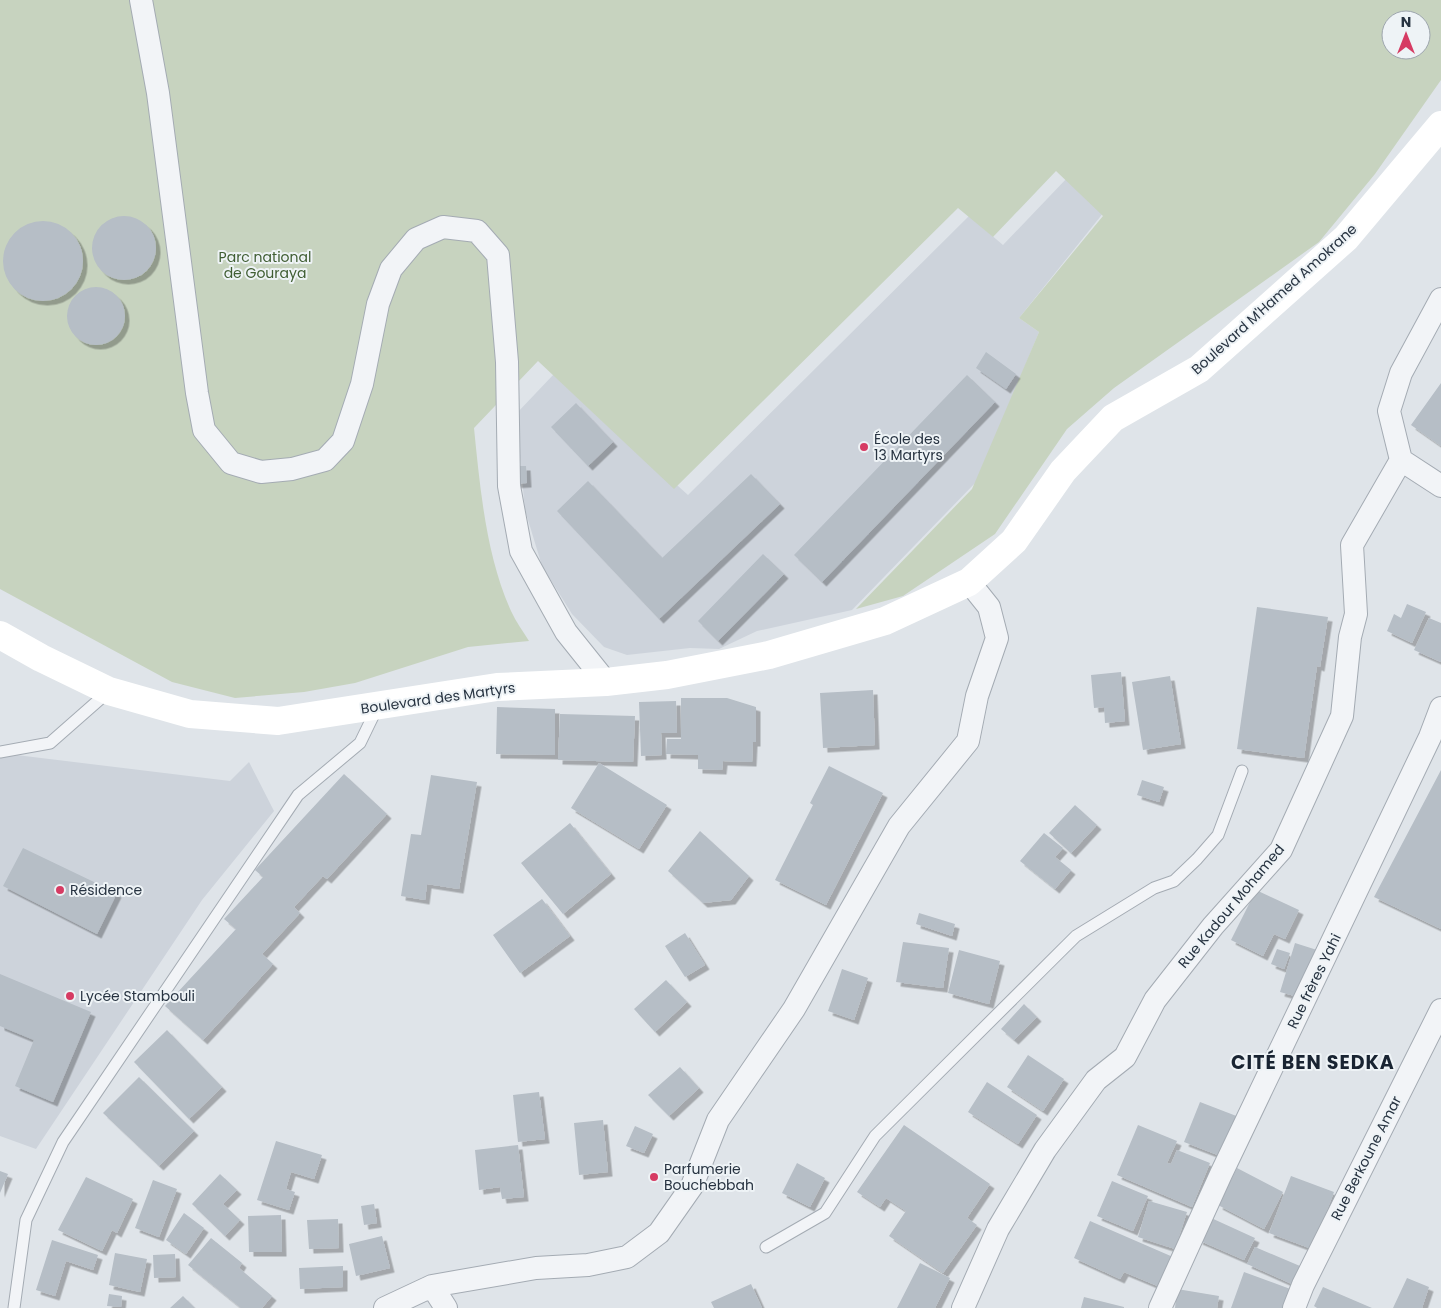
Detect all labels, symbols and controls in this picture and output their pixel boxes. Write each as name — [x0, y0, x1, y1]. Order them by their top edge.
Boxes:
north arrow — [1381, 10, 1431, 60]
text: N — [1401, 12, 1411, 32]
street label: Boulevard M'Hamed Amokrane — [1187, 219, 1361, 379]
park label: Parc national de Gouraya — [219, 247, 311, 283]
place label: École des 13 Martyrs — [874, 429, 943, 465]
marker: École des 13 Martyrs — [858, 441, 870, 453]
street label: Boulevard des Martyrs — [359, 677, 517, 719]
street label: Rue Kadour Mohamed — [1173, 840, 1289, 972]
place label: Résidence — [70, 880, 143, 900]
marker: Résidence — [54, 884, 66, 896]
street label: Rue frères Yahi — [1282, 930, 1346, 1032]
place label: Lycée Stambouli — [80, 986, 195, 1006]
marker: Lycée Stambouli — [64, 990, 76, 1002]
district label: CITÉ BEN SEDKA — [1231, 1049, 1395, 1076]
street label: Rue Berkoune Amar — [1326, 1092, 1406, 1224]
place label: Parfumerie Bouchebbah — [664, 1159, 754, 1195]
marker: Parfumerie Bouchebbah — [648, 1171, 660, 1183]

